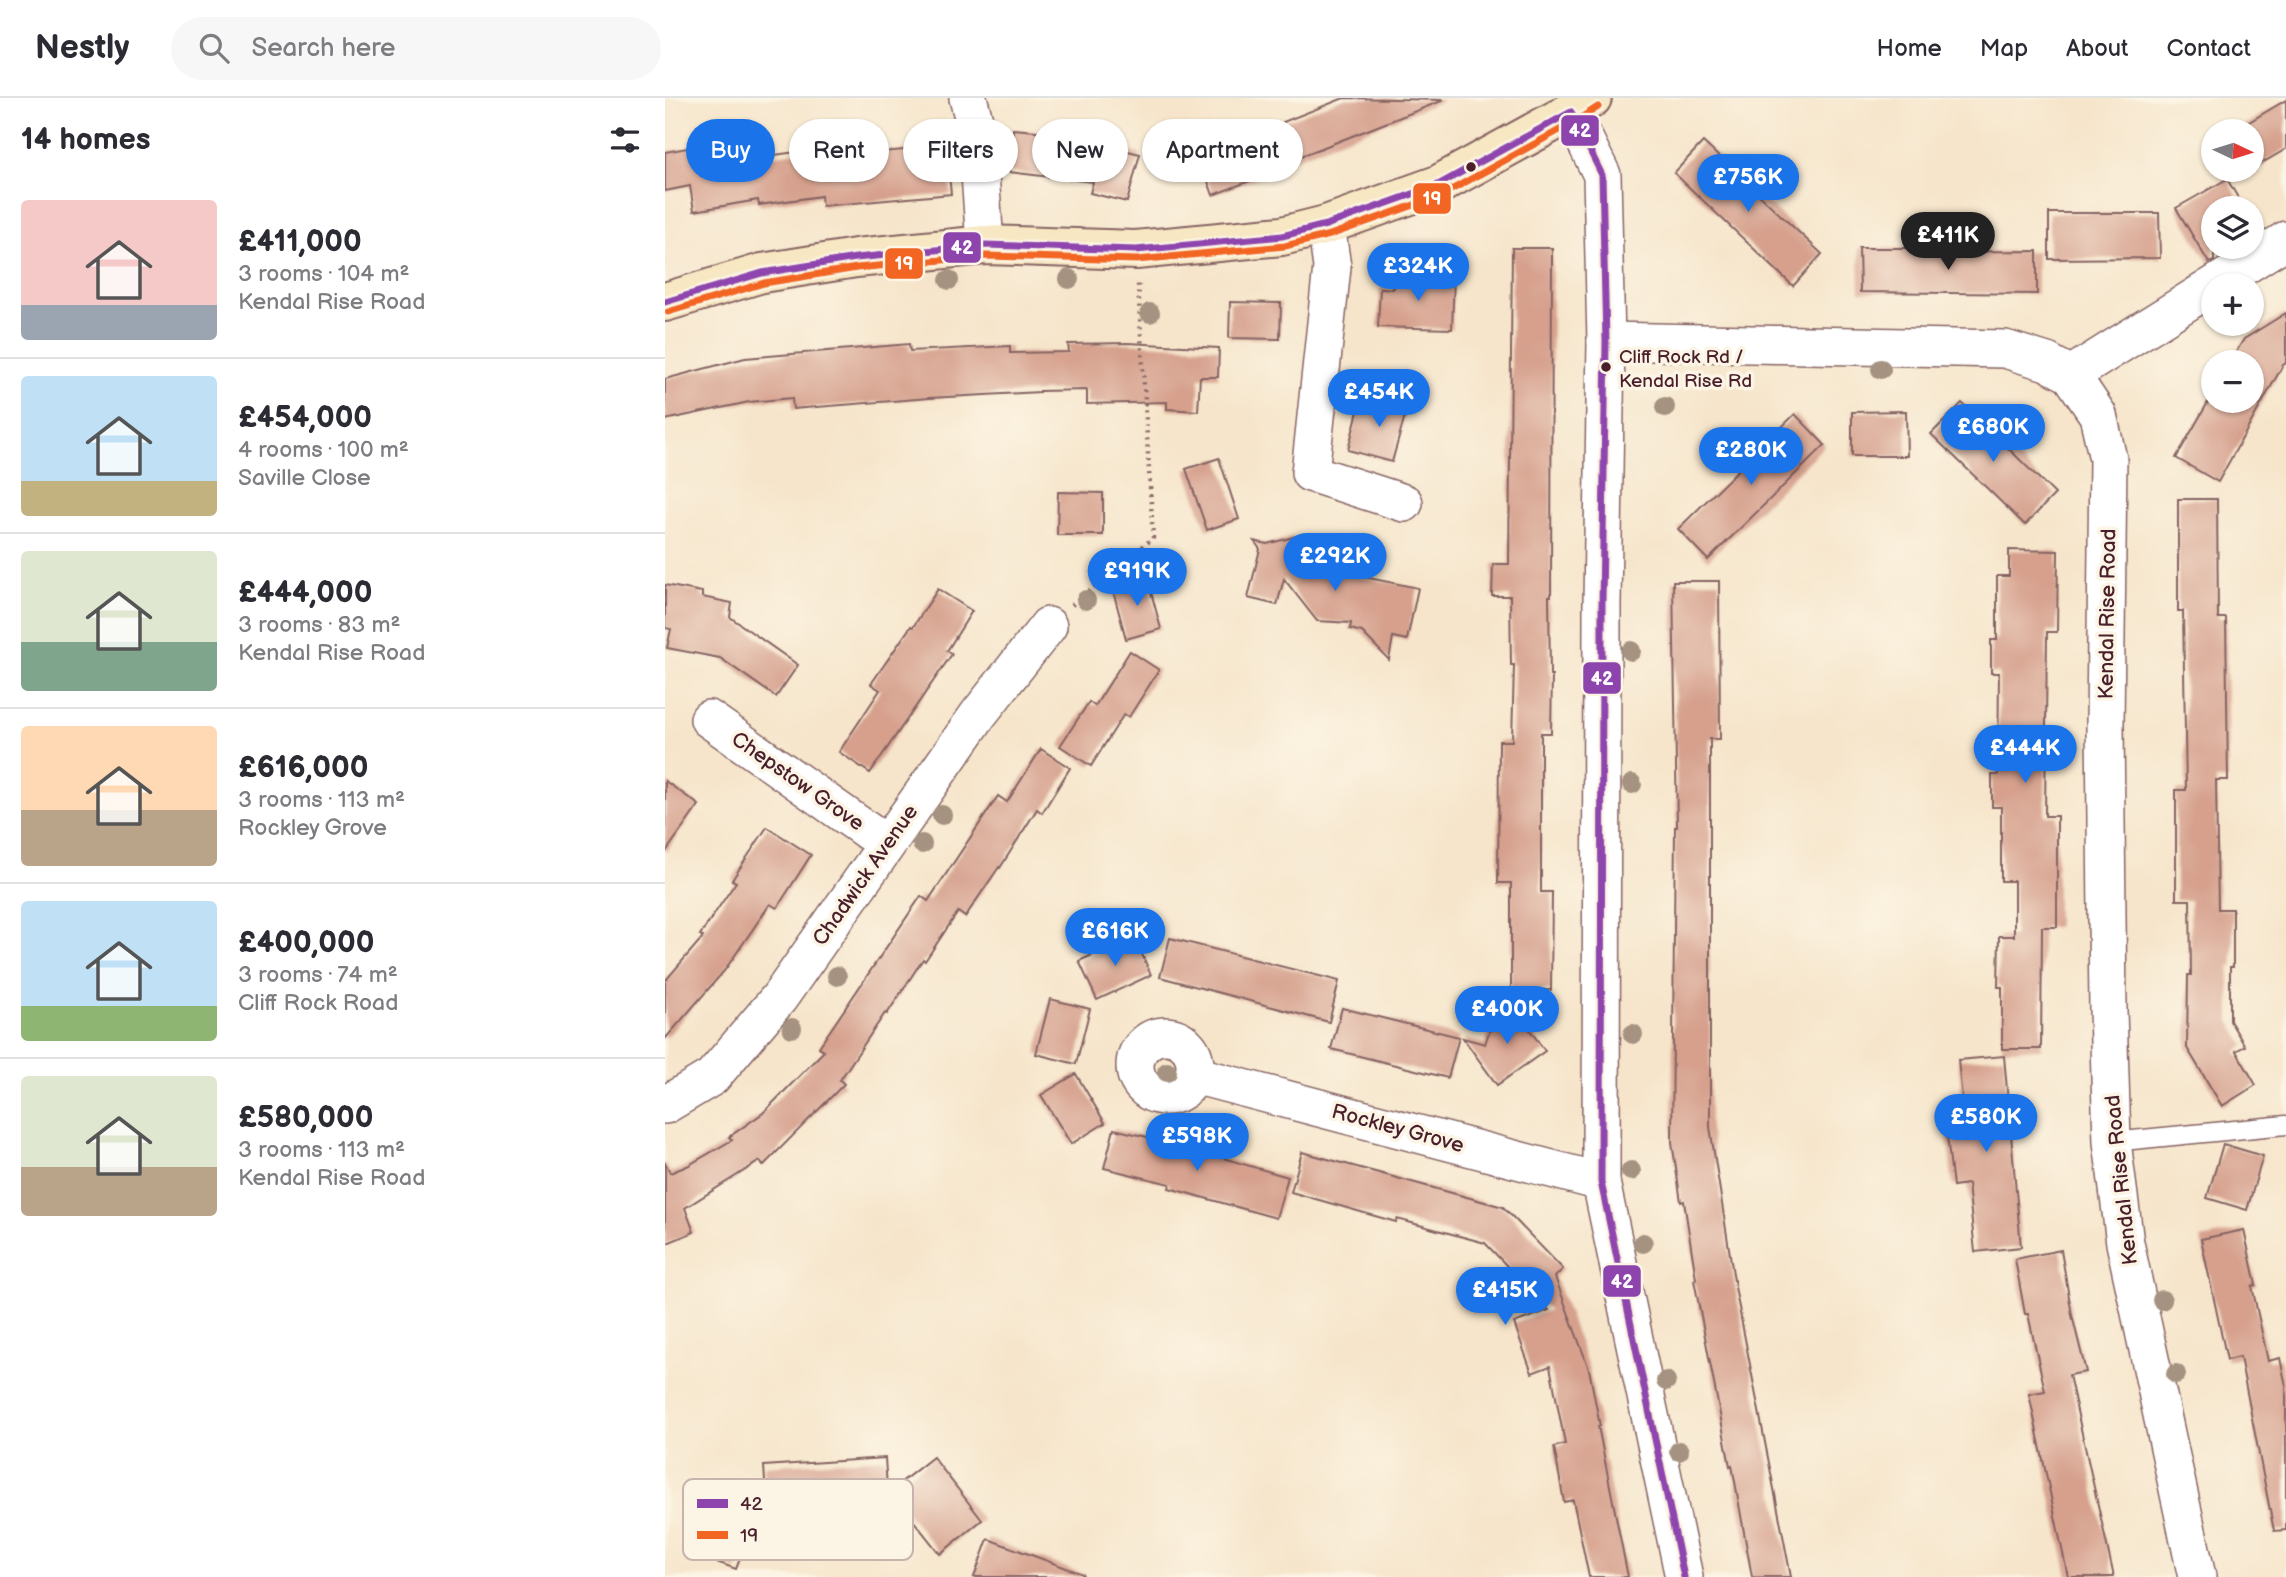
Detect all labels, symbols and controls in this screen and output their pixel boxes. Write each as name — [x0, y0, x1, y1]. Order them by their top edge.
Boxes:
search box — [171, 17, 661, 80]
text: Nestly — [35, 28, 129, 68]
icon: search — [195, 29, 233, 67]
text: Search here — [251, 33, 395, 64]
text: Home — [1877, 34, 1942, 63]
text: Map — [1980, 34, 2028, 63]
text: About — [2066, 34, 2128, 63]
text: Contact — [2166, 34, 2251, 63]
line badge: 42 — [1560, 114, 1600, 147]
chip: Buy — [686, 119, 775, 182]
chip: Rent — [789, 119, 889, 182]
chip: Filters — [903, 119, 1018, 182]
chip: New — [1032, 119, 1128, 182]
chip: Apartment — [1142, 119, 1303, 182]
north arrow — [2201, 119, 2265, 182]
map controls — [2201, 119, 2264, 413]
text: 42 — [1569, 120, 1592, 143]
icon: filters — [606, 121, 644, 159]
text: 14 homes — [21, 122, 150, 158]
pin: £756K — [1699, 155, 1797, 214]
unlabelled marker — [1464, 160, 1478, 174]
text: £756K — [1713, 163, 1783, 191]
line badge: 19 — [1412, 182, 1452, 215]
text: 19 — [1422, 188, 1442, 211]
button: layers — [2201, 196, 2264, 259]
pin: £411K — [1899, 212, 1997, 272]
text: £411K — [1917, 221, 1979, 249]
text: £411,000 — [238, 224, 362, 260]
icon: home — [77, 228, 161, 312]
line badge: 42 — [942, 231, 982, 264]
text: 42 — [951, 237, 974, 260]
pin: £324K — [1369, 244, 1467, 303]
line badge: 19 — [884, 247, 924, 280]
text: £324K — [1383, 252, 1453, 280]
text: 19 — [894, 253, 914, 276]
text: 3 rooms · 104 m² — [238, 260, 409, 288]
button: + — [2201, 273, 2264, 336]
text: Kendal Rise Road — [238, 288, 425, 316]
place label: Cliff Rock Rd / Kendal Rise Rd — [1619, 346, 1752, 393]
button: − — [2201, 350, 2264, 413]
marker: Cliff Rock Rd / Kendal Rise Rd — [1599, 360, 1613, 374]
pin: £454K — [1330, 370, 1428, 429]
text: £454K — [1344, 378, 1414, 406]
text: £454,000 — [238, 400, 372, 436]
icon: home — [77, 404, 161, 488]
pin: £680K — [1944, 404, 2042, 464]
text: £680K — [1957, 413, 2029, 441]
pin: £280K — [1702, 428, 1800, 487]
text: 4 rooms · 100 m² — [238, 436, 409, 464]
text: £280K — [1715, 436, 1787, 464]
text: Saville Close — [238, 464, 371, 492]
street label: Kendal Rise Road — [2094, 528, 2121, 700]
pin: £292K — [1286, 533, 1384, 593]
text: £292K — [1300, 542, 1370, 570]
pin: £919K — [1088, 548, 1186, 608]
text: £919K — [1104, 557, 1170, 585]
text: £444,000 — [238, 575, 372, 611]
icon: home — [77, 579, 161, 663]
text: 3 rooms · 83 m² — [238, 611, 400, 639]
text: Kendal Rise Road — [238, 639, 425, 667]
line badge: 42 — [1582, 661, 1622, 695]
text: 42 — [1591, 668, 1614, 691]
street label: Chepstow Grove — [727, 726, 869, 836]
pin: £444K — [1976, 726, 2074, 785]
text: £444K — [1990, 734, 2060, 762]
text: £616,000 — [238, 750, 368, 786]
icon: home — [77, 754, 161, 838]
text: 3 rooms · 113 m² — [238, 786, 405, 814]
street label: Chadwick Avenue — [807, 800, 923, 951]
text: Rockley Grove — [238, 814, 387, 842]
pin: £616K — [1066, 908, 1164, 968]
text: £616K — [1081, 917, 1149, 945]
text: £400,000 — [238, 925, 374, 961]
icon: home — [77, 929, 161, 1013]
text: 3 rooms · 74 m² — [238, 961, 398, 989]
pin: £400K — [1458, 986, 1556, 1046]
text: Cliff Rock Road — [238, 989, 398, 1017]
text: £400K — [1471, 995, 1543, 1023]
pin: £580K — [1937, 1094, 2035, 1154]
street label: Kendal Rise Road — [2100, 1094, 2143, 1266]
street label: Rockley Grove — [1329, 1099, 1467, 1158]
text: £580,000 — [238, 1100, 373, 1136]
text: £580K — [1950, 1103, 2022, 1131]
icon: home — [77, 1104, 161, 1188]
pin: £598K — [1148, 1114, 1246, 1173]
text: £598K — [1162, 1122, 1232, 1150]
text: 3 rooms · 113 m² — [238, 1136, 405, 1164]
text: Kendal Rise Road — [238, 1164, 425, 1192]
line badge: 42 — [1602, 1264, 1642, 1298]
pin: £415K — [1456, 1268, 1554, 1327]
text: 42 — [1611, 1271, 1634, 1294]
text: £415K — [1472, 1276, 1538, 1304]
legend — [683, 1479, 913, 1560]
text: 42 — [740, 1493, 764, 1516]
text: 19 — [740, 1525, 758, 1548]

